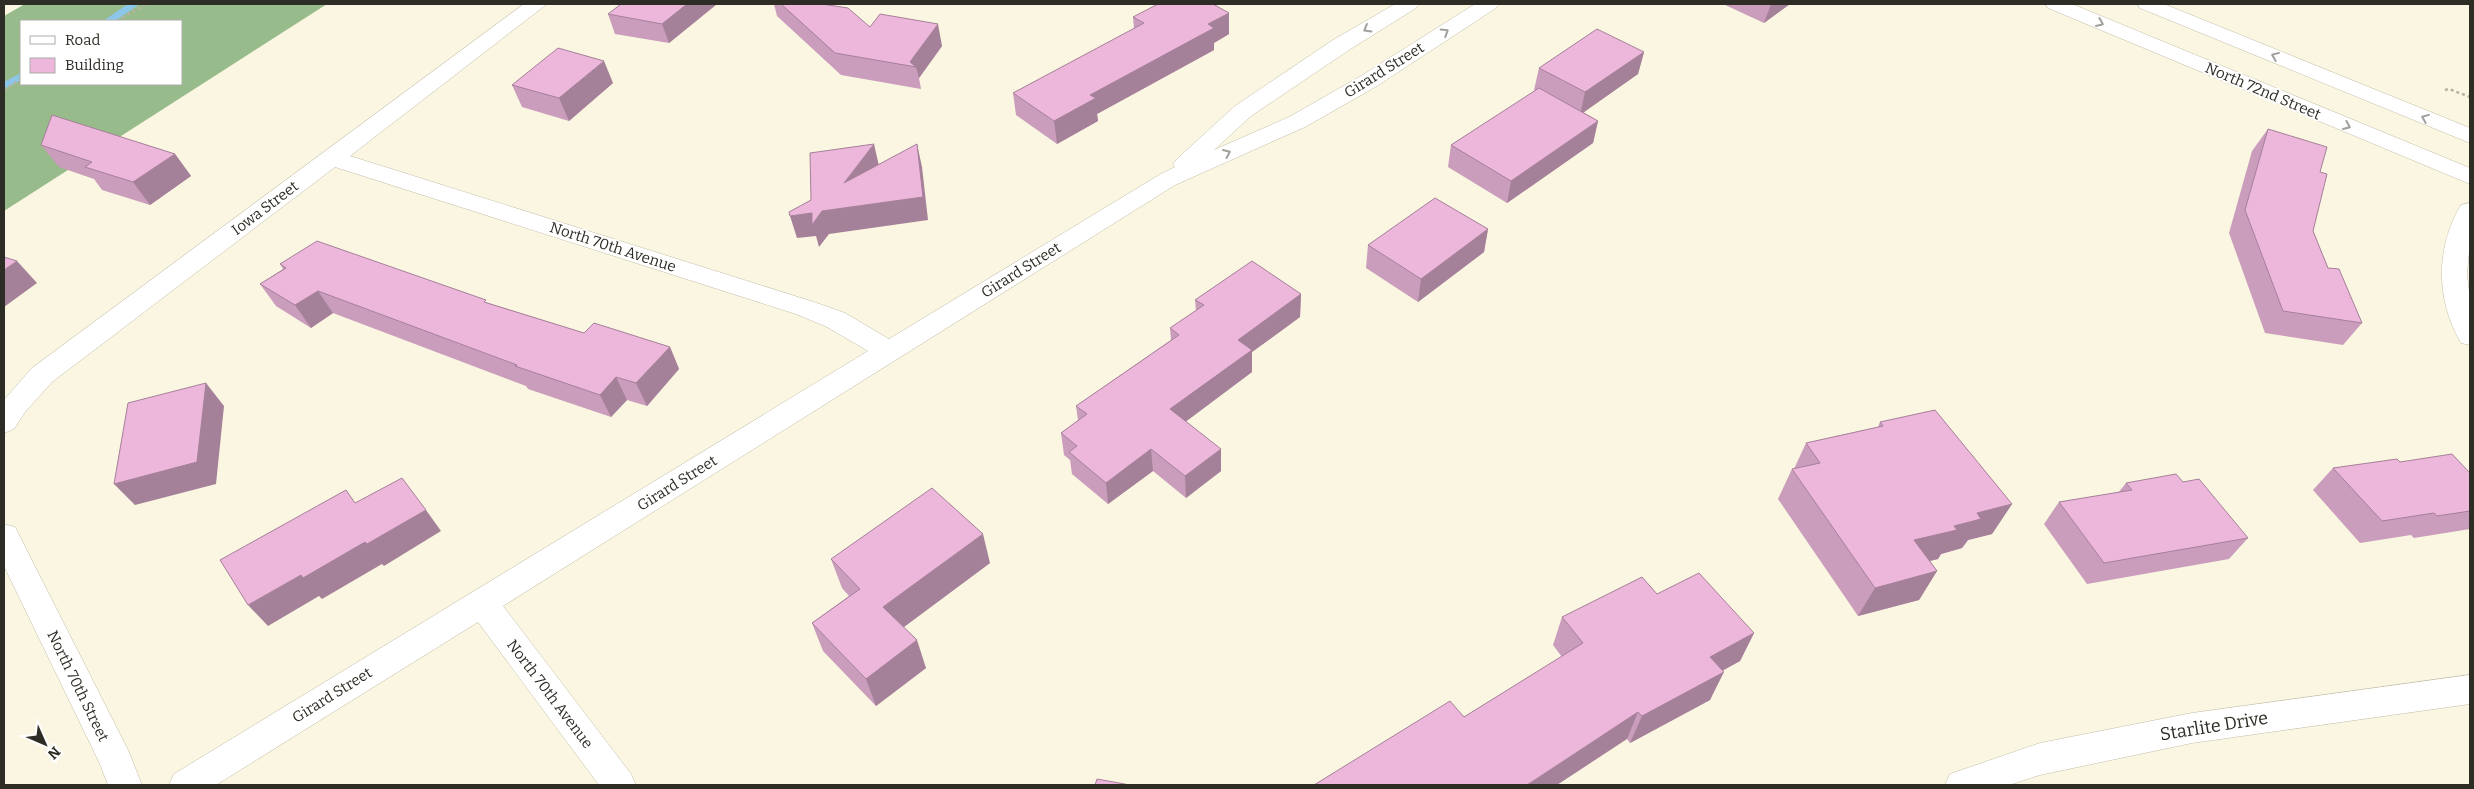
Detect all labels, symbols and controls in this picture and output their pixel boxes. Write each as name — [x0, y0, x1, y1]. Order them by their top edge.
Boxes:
one-way arrow — [2095, 16, 2104, 27]
legend — [20, 20, 182, 85]
one-way arrow — [1364, 23, 1373, 33]
one-way arrow — [1440, 28, 1449, 38]
text: Road — [65, 31, 100, 49]
street label: Girard Street — [1341, 38, 1428, 102]
one-way arrow — [2271, 52, 2280, 62]
text: Building — [65, 56, 124, 74]
street label: North 72nd Street — [2202, 59, 2324, 124]
one-way arrow — [2421, 113, 2430, 124]
one-way arrow — [2342, 119, 2351, 130]
one-way arrow — [1222, 148, 1231, 159]
street label: Iowa Street — [228, 177, 302, 239]
street label: North 70th Avenue — [548, 218, 678, 276]
street label: Girard Street — [978, 238, 1065, 302]
street label: Girard Street — [634, 451, 721, 515]
street label: North 70th Street — [43, 628, 113, 745]
street label: North 70th Avenue — [503, 636, 597, 752]
street label: Girard Street — [289, 663, 376, 727]
street label: Starlite Drive — [2158, 707, 2270, 745]
north arrow — [20, 719, 70, 769]
text: N — [44, 743, 64, 763]

